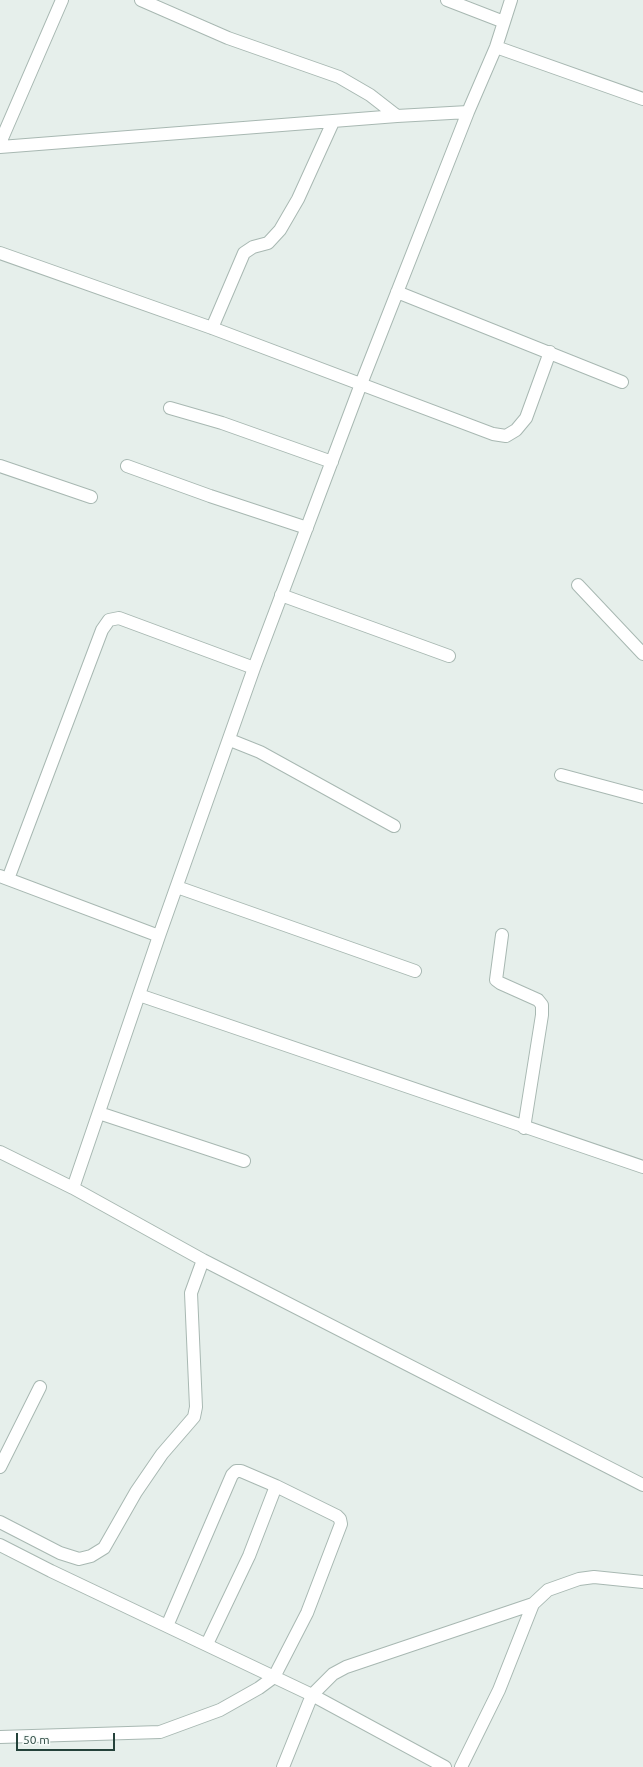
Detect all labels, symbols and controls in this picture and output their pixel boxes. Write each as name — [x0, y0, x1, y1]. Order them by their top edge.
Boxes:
scale bar — [18, 1725, 117, 1751]
text: 50 m — [23, 1733, 50, 1746]

